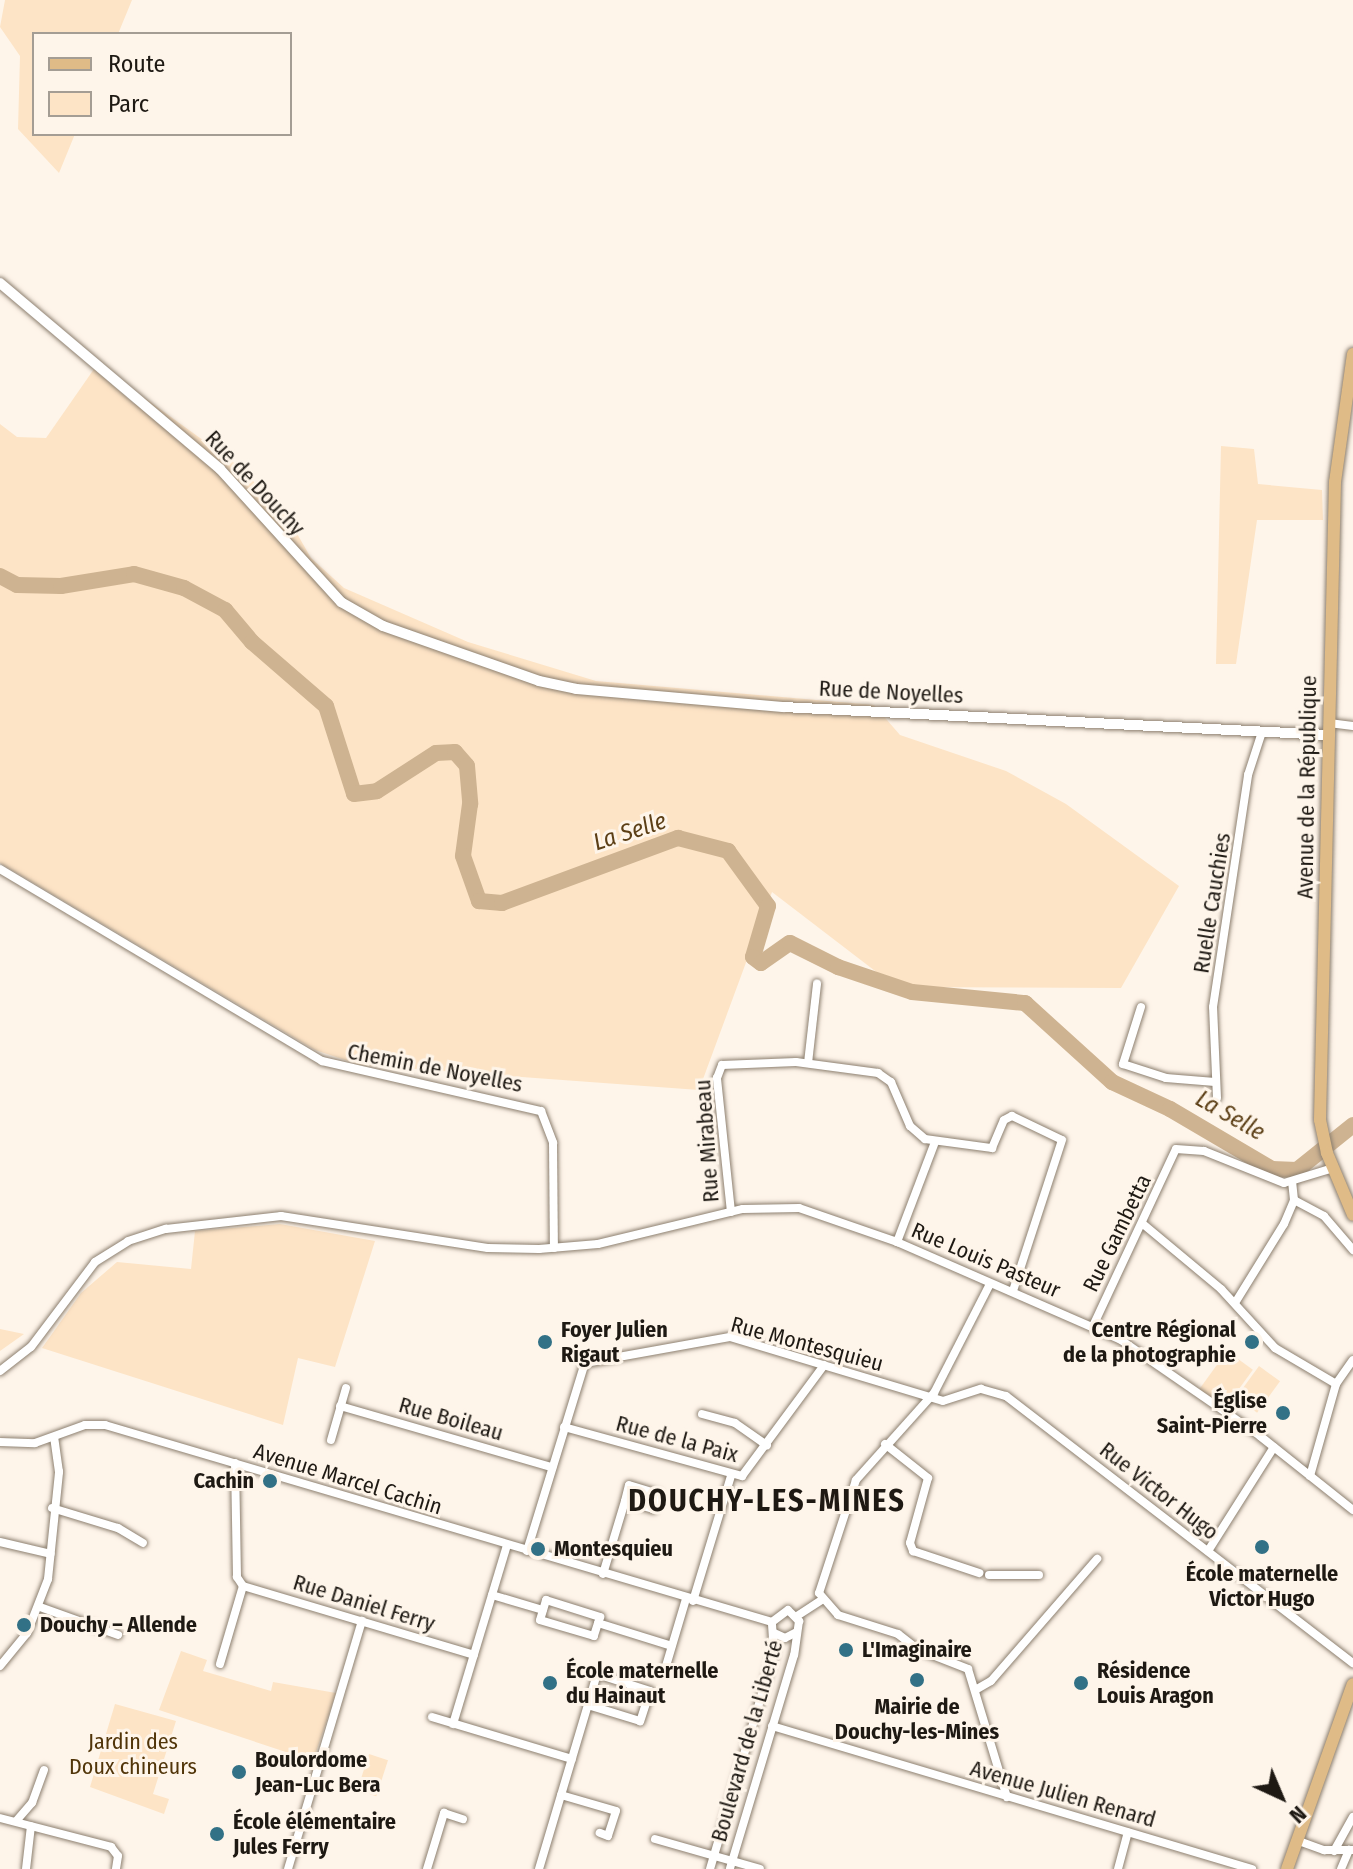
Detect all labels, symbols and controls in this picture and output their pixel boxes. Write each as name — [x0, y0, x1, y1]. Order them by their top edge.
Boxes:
legend — [32, 32, 292, 136]
text: Route — [108, 50, 165, 78]
text: Parc — [108, 90, 149, 118]
street label: Rue de Douchy — [200, 425, 310, 541]
street label: Rue de Noyelles — [818, 675, 964, 709]
street label: Avenue de la République — [1292, 675, 1322, 899]
water label: La Selle — [590, 807, 670, 857]
street label: Ruelle Cauchies — [1188, 831, 1236, 975]
street label: Chemin de Noyelles — [345, 1038, 525, 1098]
street label: Rue Mirabeau — [690, 1079, 724, 1203]
water label: La Selle — [1190, 1085, 1270, 1147]
street label: Rue Gambetta — [1077, 1170, 1157, 1296]
street label: Rue Louis Pasteur — [908, 1217, 1064, 1303]
street label: Rue Montesquieu — [728, 1311, 886, 1377]
place label: Foyer Julien Rigaut — [561, 1316, 668, 1368]
place label: Centre Régional de la photographie — [1063, 1316, 1236, 1368]
marker: Foyer Julien Rigaut — [536, 1333, 554, 1351]
marker: Centre Régional de la photographie — [1243, 1333, 1261, 1351]
place label: Église Saint-Pierre — [1157, 1387, 1267, 1438]
street label: Rue Boileau — [396, 1392, 506, 1446]
marker: Église Saint-Pierre — [1274, 1404, 1292, 1422]
street label: Rue de la Paix — [613, 1410, 741, 1468]
street label: Rue Victor Hugo — [1094, 1436, 1224, 1546]
street label: Avenue Marcel Cachin — [251, 1438, 445, 1520]
place label: Cachin — [193, 1468, 254, 1494]
marker: Cachin — [261, 1472, 279, 1490]
district label: DOUCHY-LES-MINES — [628, 1483, 906, 1519]
place label: Montesquieu — [554, 1536, 673, 1562]
marker: École maternelle Victor Hugo — [1253, 1538, 1271, 1556]
marker: Montesquieu — [529, 1540, 547, 1558]
place label: École maternelle Victor Hugo — [1186, 1560, 1338, 1612]
street label: Rue Daniel Ferry — [290, 1569, 438, 1637]
place label: Douchy – Allende — [40, 1612, 197, 1638]
marker: Douchy – Allende — [15, 1616, 33, 1634]
street label: Boulevard de la Liberté — [706, 1637, 788, 1845]
place label: L'Imaginaire — [862, 1637, 972, 1663]
marker: L'Imaginaire — [837, 1641, 855, 1659]
place label: École maternelle du Hainaut — [566, 1657, 719, 1708]
place label: Résidence Louis Aragon — [1097, 1657, 1214, 1708]
marker: Mairie de Douchy-les-Mines — [908, 1671, 926, 1689]
marker: École maternelle du Hainaut — [541, 1674, 559, 1692]
marker: Résidence Louis Aragon — [1072, 1674, 1090, 1692]
place label: Mairie de Douchy-les-Mines — [835, 1693, 999, 1744]
park label: Jardin des Doux chineurs — [69, 1728, 197, 1780]
place label: Boulordome Jean-Luc Bera — [255, 1746, 380, 1798]
street label: Avenue Julien Renard — [967, 1755, 1159, 1833]
north arrow — [1241, 1757, 1321, 1837]
marker: Boulordome Jean-Luc Bera — [230, 1763, 248, 1781]
text: N — [1284, 1800, 1312, 1829]
place label: École élémentaire Jules Ferry — [233, 1808, 396, 1860]
marker: École élémentaire Jules Ferry — [208, 1825, 226, 1843]

